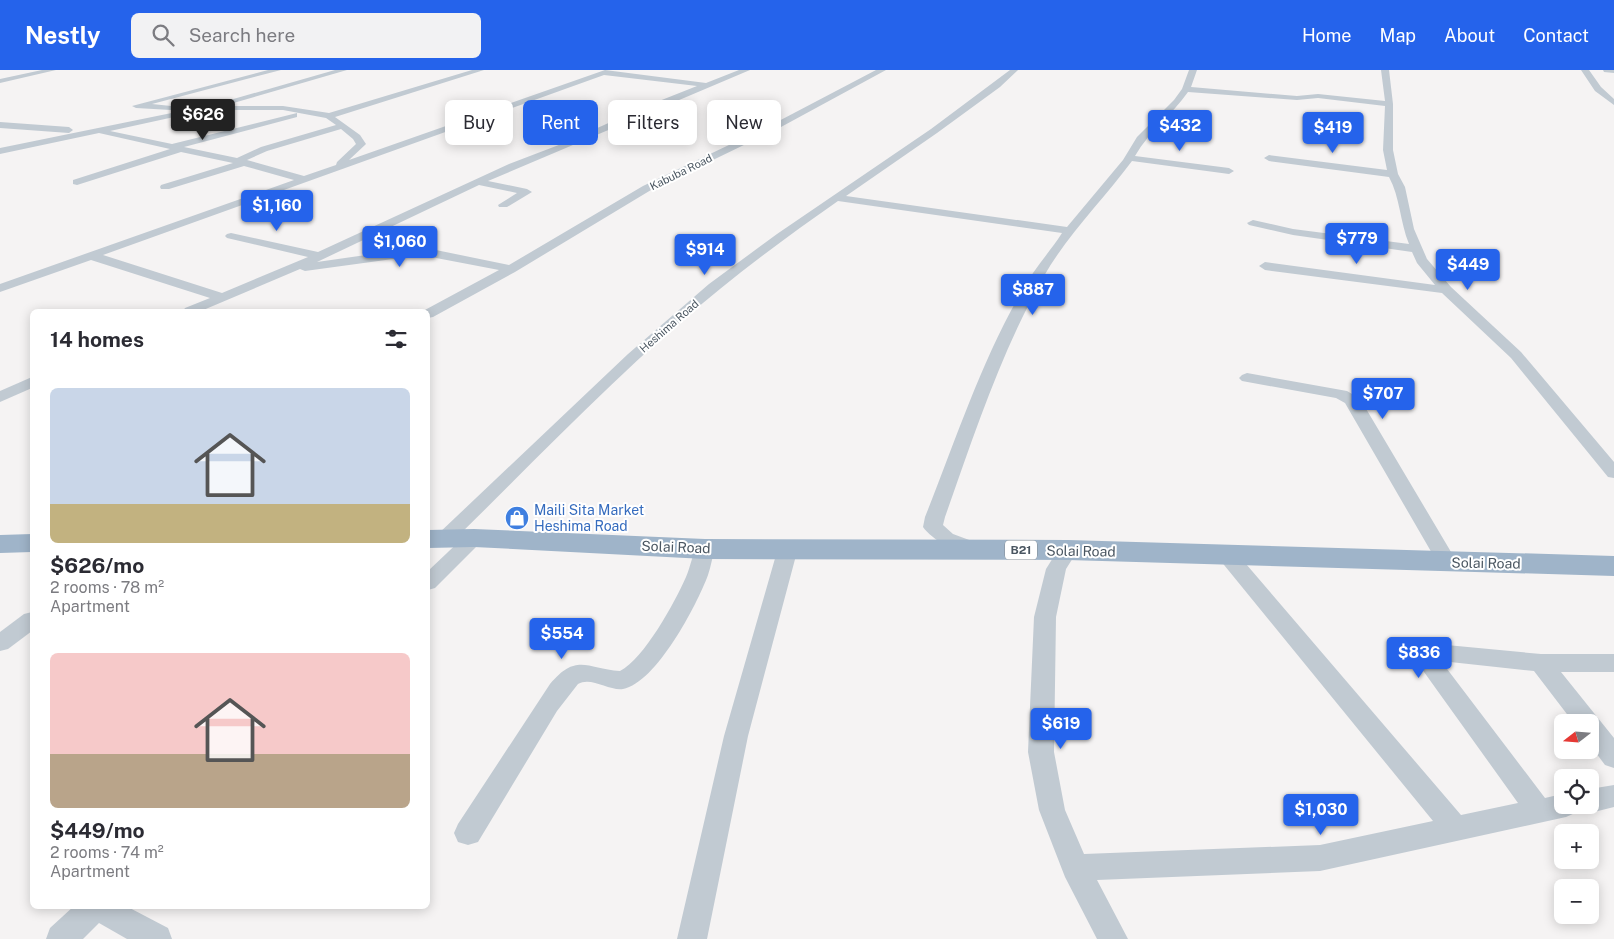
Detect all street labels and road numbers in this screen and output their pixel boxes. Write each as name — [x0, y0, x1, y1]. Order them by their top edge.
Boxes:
street label: Kabuba Road — [648, 152, 714, 192]
street label: Heshima Road — [637, 297, 701, 355]
street label: Solai Road — [641, 538, 711, 556]
road number: B21 — [1005, 540, 1037, 560]
street label: Solai Road — [1046, 542, 1116, 560]
street label: Solai Road — [1451, 554, 1521, 572]

